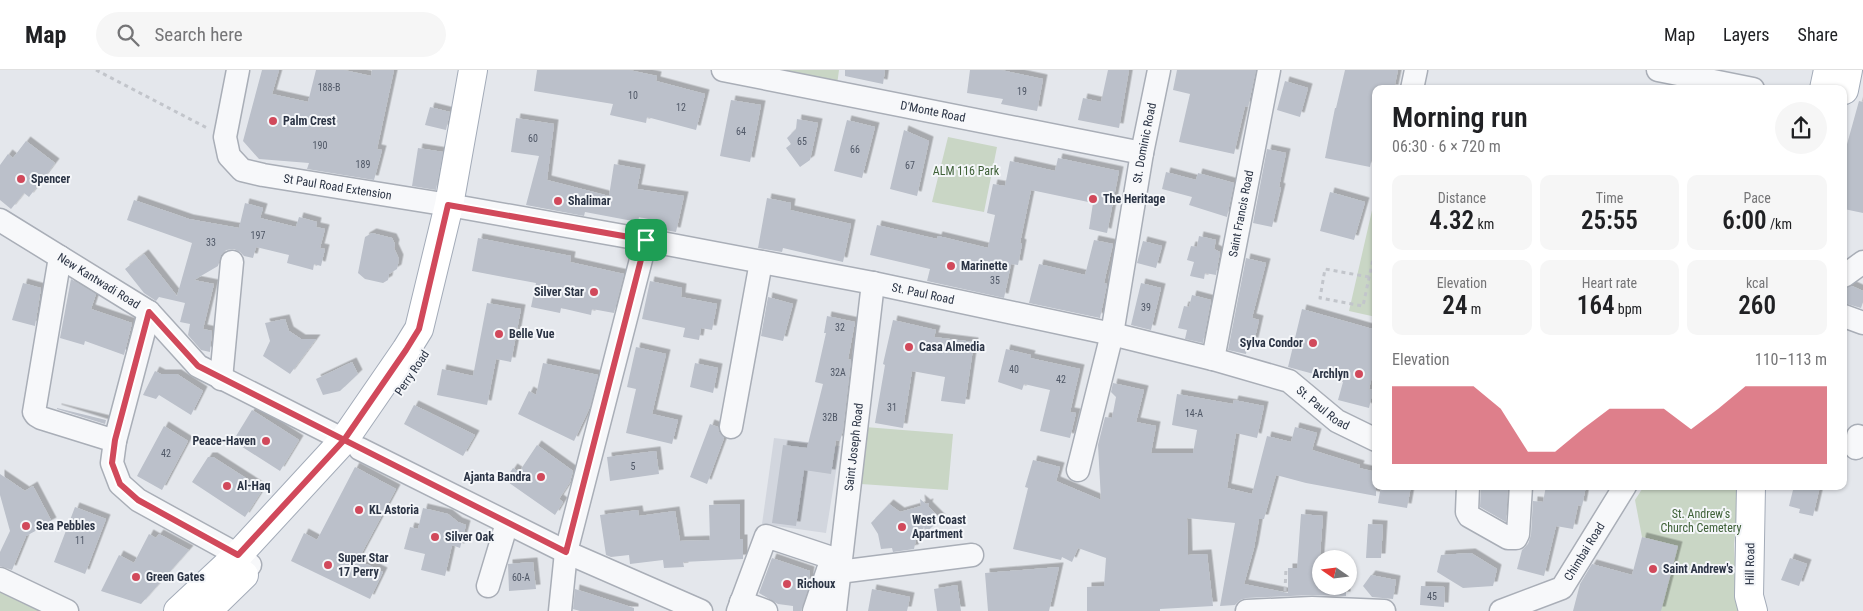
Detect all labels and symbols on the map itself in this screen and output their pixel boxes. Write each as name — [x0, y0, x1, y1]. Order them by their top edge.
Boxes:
house number: 188-B — [318, 82, 340, 93]
house number: 19 — [1017, 86, 1027, 97]
house number: 10 — [628, 90, 638, 101]
street label: D'Monte Road — [899, 98, 967, 125]
house number: 12 — [676, 102, 686, 113]
street label: St. Dominic Road — [1130, 102, 1159, 184]
place label: Palm Crest — [283, 114, 336, 128]
marker: Palm Crest — [267, 115, 279, 127]
house number: 64 — [736, 126, 746, 137]
house number: 60 — [528, 133, 538, 144]
house number: 65 — [797, 136, 807, 147]
house number: 190 — [313, 140, 327, 151]
house number: 66 — [850, 144, 860, 155]
house number: 189 — [356, 159, 370, 170]
house number: 67 — [905, 160, 915, 171]
park label: ALM 116 Park — [933, 164, 1000, 178]
street label: Saint Francis Road — [1226, 169, 1256, 258]
street label: St Paul Road Extension — [283, 171, 393, 203]
place label: Spencer — [31, 172, 70, 186]
marker: Spencer — [15, 173, 27, 185]
place label: The Heritage — [1103, 192, 1165, 206]
marker: The Heritage — [1087, 193, 1099, 205]
place label: Shalimar — [568, 194, 611, 208]
marker: Shalimar — [552, 195, 564, 207]
pin — [625, 219, 667, 261]
house number: 197 — [251, 230, 265, 241]
house number: 33 — [206, 237, 216, 248]
street label: New Kantwadi Road — [55, 250, 143, 312]
place label: Marinette — [961, 259, 1008, 273]
marker: Marinette — [945, 260, 957, 272]
house number: 35 — [990, 275, 1000, 286]
street label: St. Paul Road — [890, 280, 956, 307]
place label: Silver Star — [534, 285, 584, 299]
marker: Silver Star — [588, 286, 600, 298]
house number: 39 — [1141, 302, 1151, 313]
house number: 32 — [835, 322, 845, 333]
place label: Belle Vue — [509, 327, 555, 341]
marker: Belle Vue — [493, 328, 505, 340]
place label: Sylva Condor — [1240, 336, 1303, 350]
marker: Sylva Condor — [1307, 337, 1319, 349]
place label: Casa Almedia — [919, 340, 985, 354]
marker: Casa Almedia — [903, 341, 915, 353]
street label: Perry Road — [392, 348, 432, 398]
house number: 40 — [1009, 364, 1019, 375]
house number: 32A — [830, 367, 846, 378]
place label: Archlyn — [1312, 367, 1349, 381]
marker: Archlyn — [1353, 368, 1365, 380]
house number: 42 — [1056, 374, 1066, 385]
street label: St. Paul Road — [1294, 383, 1352, 433]
street label: Saint Joseph Road — [842, 402, 866, 492]
house number: 31 — [887, 402, 897, 413]
house number: 14-A — [1185, 408, 1203, 419]
house number: 32B — [822, 412, 838, 423]
place label: Peace-Haven — [192, 434, 256, 448]
marker: Peace-Haven — [260, 435, 272, 447]
house number: 42 — [161, 448, 171, 459]
house number: 5 — [631, 461, 636, 472]
place label: Ajanta Bandra — [464, 470, 531, 484]
marker: Ajanta Bandra — [535, 471, 547, 483]
place label: Al-Haq — [237, 479, 271, 493]
marker: Al-Haq — [221, 480, 233, 492]
place label: KL Astoria — [369, 503, 419, 517]
marker: KL Astoria — [353, 504, 365, 516]
park label: St. Andrew's Church Cemetery — [1660, 507, 1742, 535]
place label: West Coast Apartment — [912, 513, 966, 541]
place label: Sea Pebbles — [36, 519, 96, 533]
marker: Sea Pebbles — [20, 520, 32, 532]
street label: Chimbai Road — [1561, 520, 1608, 583]
marker: West Coast Apartment — [896, 521, 908, 533]
place label: Silver Oak — [445, 530, 494, 544]
marker: Silver Oak — [429, 531, 441, 543]
house number: 11 — [75, 535, 85, 546]
street label: Hill Road — [1743, 543, 1757, 585]
north arrow — [1312, 550, 1358, 595]
place label: Super Star 17 Perry — [338, 551, 389, 579]
marker: Super Star 17 Perry — [322, 559, 334, 571]
place label: Saint Andrew's — [1663, 562, 1734, 576]
marker: Saint Andrew's — [1647, 563, 1659, 575]
place label: Green Gates — [146, 570, 205, 584]
marker: Green Gates — [130, 571, 142, 583]
house number: 60-A — [512, 572, 530, 583]
place label: Richoux — [797, 577, 836, 591]
marker: Richoux — [781, 578, 793, 590]
house number: 45 — [1427, 591, 1437, 602]

